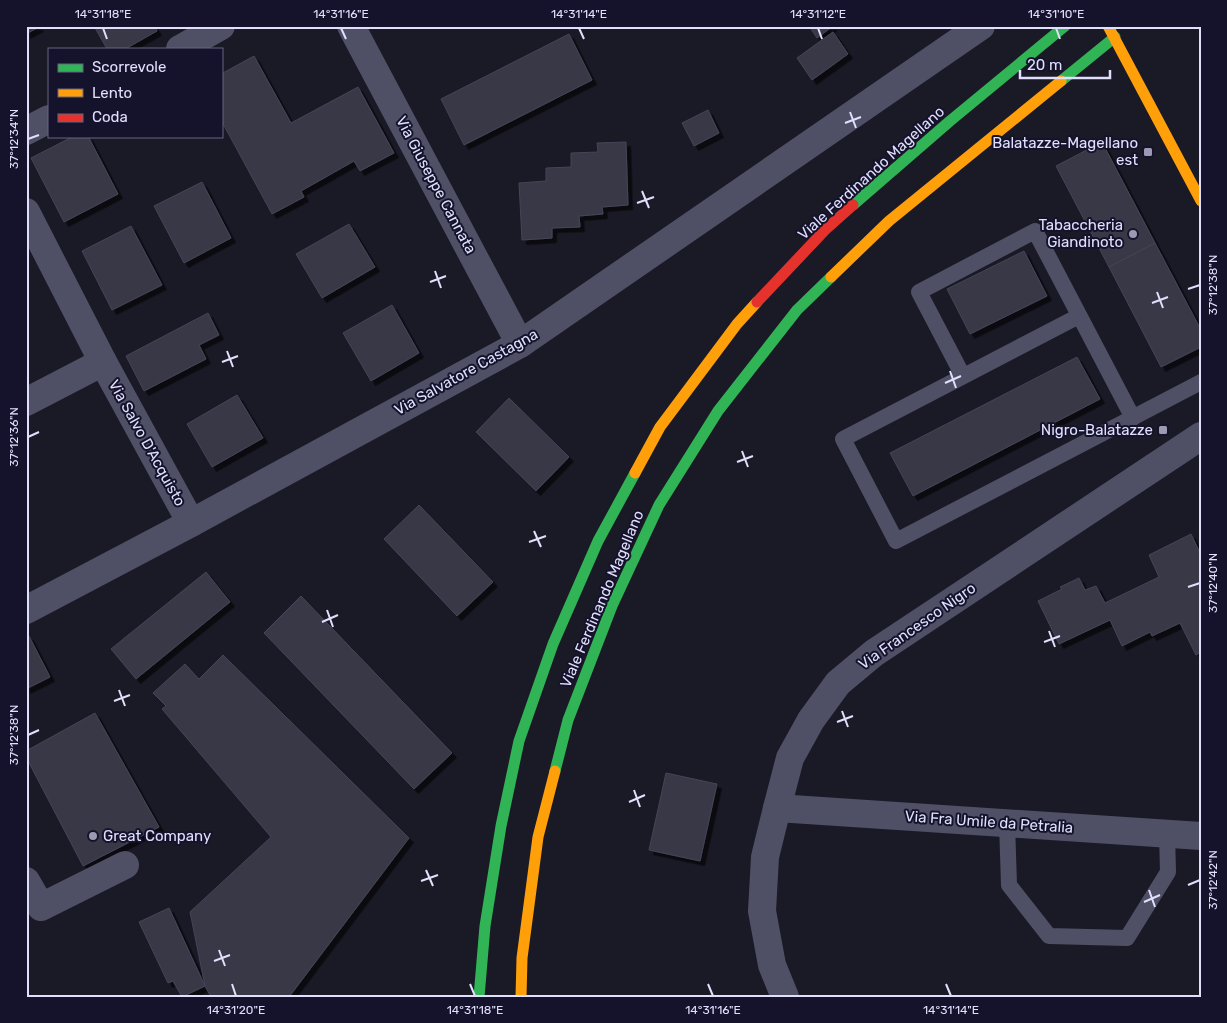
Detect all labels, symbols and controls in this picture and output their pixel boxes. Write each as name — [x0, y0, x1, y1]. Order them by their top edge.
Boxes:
text: 14°31'18"E — [75, 7, 131, 21]
text: 14°31'16"E — [313, 7, 369, 21]
text: 14°31'14"E — [551, 7, 607, 21]
text: 14°31'12"E — [790, 7, 846, 21]
text: 14°31'10"E — [1028, 7, 1084, 21]
legend — [48, 48, 222, 138]
scale bar — [1020, 48, 1110, 80]
text: 20 m — [1027, 56, 1062, 74]
text: Scorrevole — [92, 58, 166, 76]
text: Lento — [92, 84, 132, 102]
street label: Viale Ferdinando Magellano — [794, 102, 948, 244]
text: Coda — [92, 108, 128, 126]
text: 37°12'34"N — [7, 109, 21, 169]
street label: Via Giuseppe Cannata — [392, 113, 480, 257]
place label: Balatazze-Magellano est — [992, 134, 1138, 169]
marker: Balatazze-Magellano est — [1142, 146, 1154, 158]
place label: Tabaccheria Giandinoto — [1039, 216, 1123, 251]
marker: Tabaccheria Giandinoto — [1127, 228, 1139, 240]
text: 37°12'38"N — [1206, 255, 1220, 315]
street label: Via Salvatore Castagna — [391, 325, 541, 419]
street label: Via Salvo D'Acquisto — [105, 377, 189, 509]
text: 37°12'36"N — [7, 407, 21, 467]
place label: Nigro-Balatazze — [1041, 421, 1153, 439]
marker: Nigro-Balatazze — [1157, 424, 1169, 436]
street label: Viale Ferdinando Magellano — [556, 508, 648, 690]
text: 37°12'40"N — [1206, 553, 1220, 613]
street label: Via Francesco Nigro — [855, 579, 979, 673]
text: 37°12'38"N — [7, 705, 21, 765]
street label: Via Fra Umile da Petralia — [904, 807, 1074, 837]
place label: Great Company — [103, 827, 211, 845]
marker: Great Company — [87, 830, 99, 842]
text: 37°12'42"N — [1206, 850, 1220, 910]
text: 14°31'20"E — [207, 1003, 265, 1017]
text: 14°31'18"E — [447, 1003, 503, 1017]
text: 14°31'16"E — [685, 1003, 741, 1017]
text: 14°31'14"E — [923, 1003, 979, 1017]

